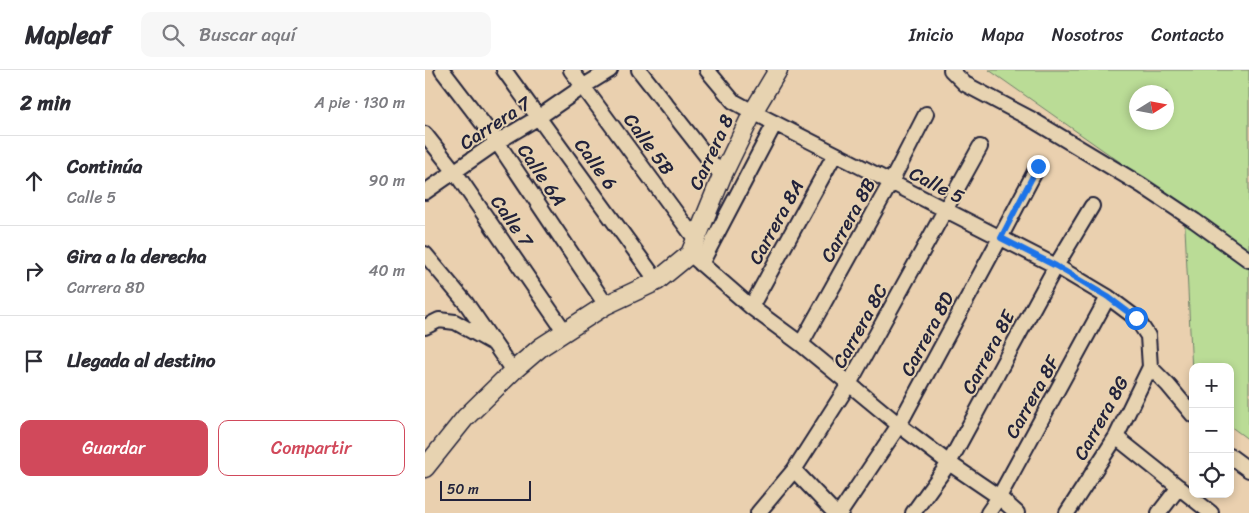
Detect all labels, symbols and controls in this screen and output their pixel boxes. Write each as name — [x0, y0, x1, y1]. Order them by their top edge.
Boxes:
search box — [141, 12, 491, 57]
text: Mapleaf — [25, 14, 111, 56]
text: Buscar aquí — [199, 18, 296, 51]
text: Inicio — [909, 19, 954, 51]
text: Mapa — [982, 19, 1024, 51]
text: Nosotros — [1052, 19, 1123, 51]
text: Contacto — [1151, 19, 1224, 51]
icon: search — [159, 21, 187, 49]
text: 2 min — [20, 84, 71, 122]
north arrow — [1129, 85, 1174, 130]
street label: Carrera 7 — [453, 87, 538, 159]
text: A pie · 130 m — [314, 88, 405, 117]
street label: Calle 5B — [615, 106, 683, 182]
street label: Carrera 8 — [679, 108, 743, 195]
street label: Calle 6 — [566, 131, 626, 197]
street label: Calle 6A — [509, 137, 575, 213]
text: Continúa — [67, 150, 142, 183]
route end — [1027, 155, 1050, 178]
street label: Calle 5 — [903, 157, 971, 213]
text: 90 m — [369, 166, 405, 195]
icon: ahead — [20, 167, 48, 195]
street label: Carrera 8B — [811, 172, 885, 268]
street label: Carrera 8A — [739, 173, 813, 271]
text: Calle 5 — [67, 183, 116, 212]
street label: Calle 7 — [482, 188, 543, 255]
text: Gira a la derecha — [67, 240, 206, 273]
text: 40 m — [368, 256, 405, 285]
icon: right — [20, 257, 48, 285]
text: Carrera 8D — [67, 273, 144, 302]
street label: Carrera 8C — [823, 278, 897, 374]
street label: Carrera 8D — [891, 285, 963, 382]
street label: Carrera 8E — [952, 303, 1025, 400]
route start — [1125, 307, 1148, 330]
text: Llegada al destino — [67, 344, 216, 377]
icon: arrive — [20, 347, 48, 375]
street label: Carrera 8F — [996, 349, 1069, 445]
map controls — [1189, 363, 1234, 498]
button: + — [1189, 363, 1234, 408]
street label: Carrera 8G — [1064, 369, 1138, 466]
button: − — [1189, 408, 1234, 453]
button: Guardar — [20, 420, 208, 476]
button: Compartir — [218, 420, 405, 476]
button: locate — [1189, 453, 1234, 498]
text: 50 m — [447, 477, 479, 502]
scale bar — [440, 478, 531, 501]

